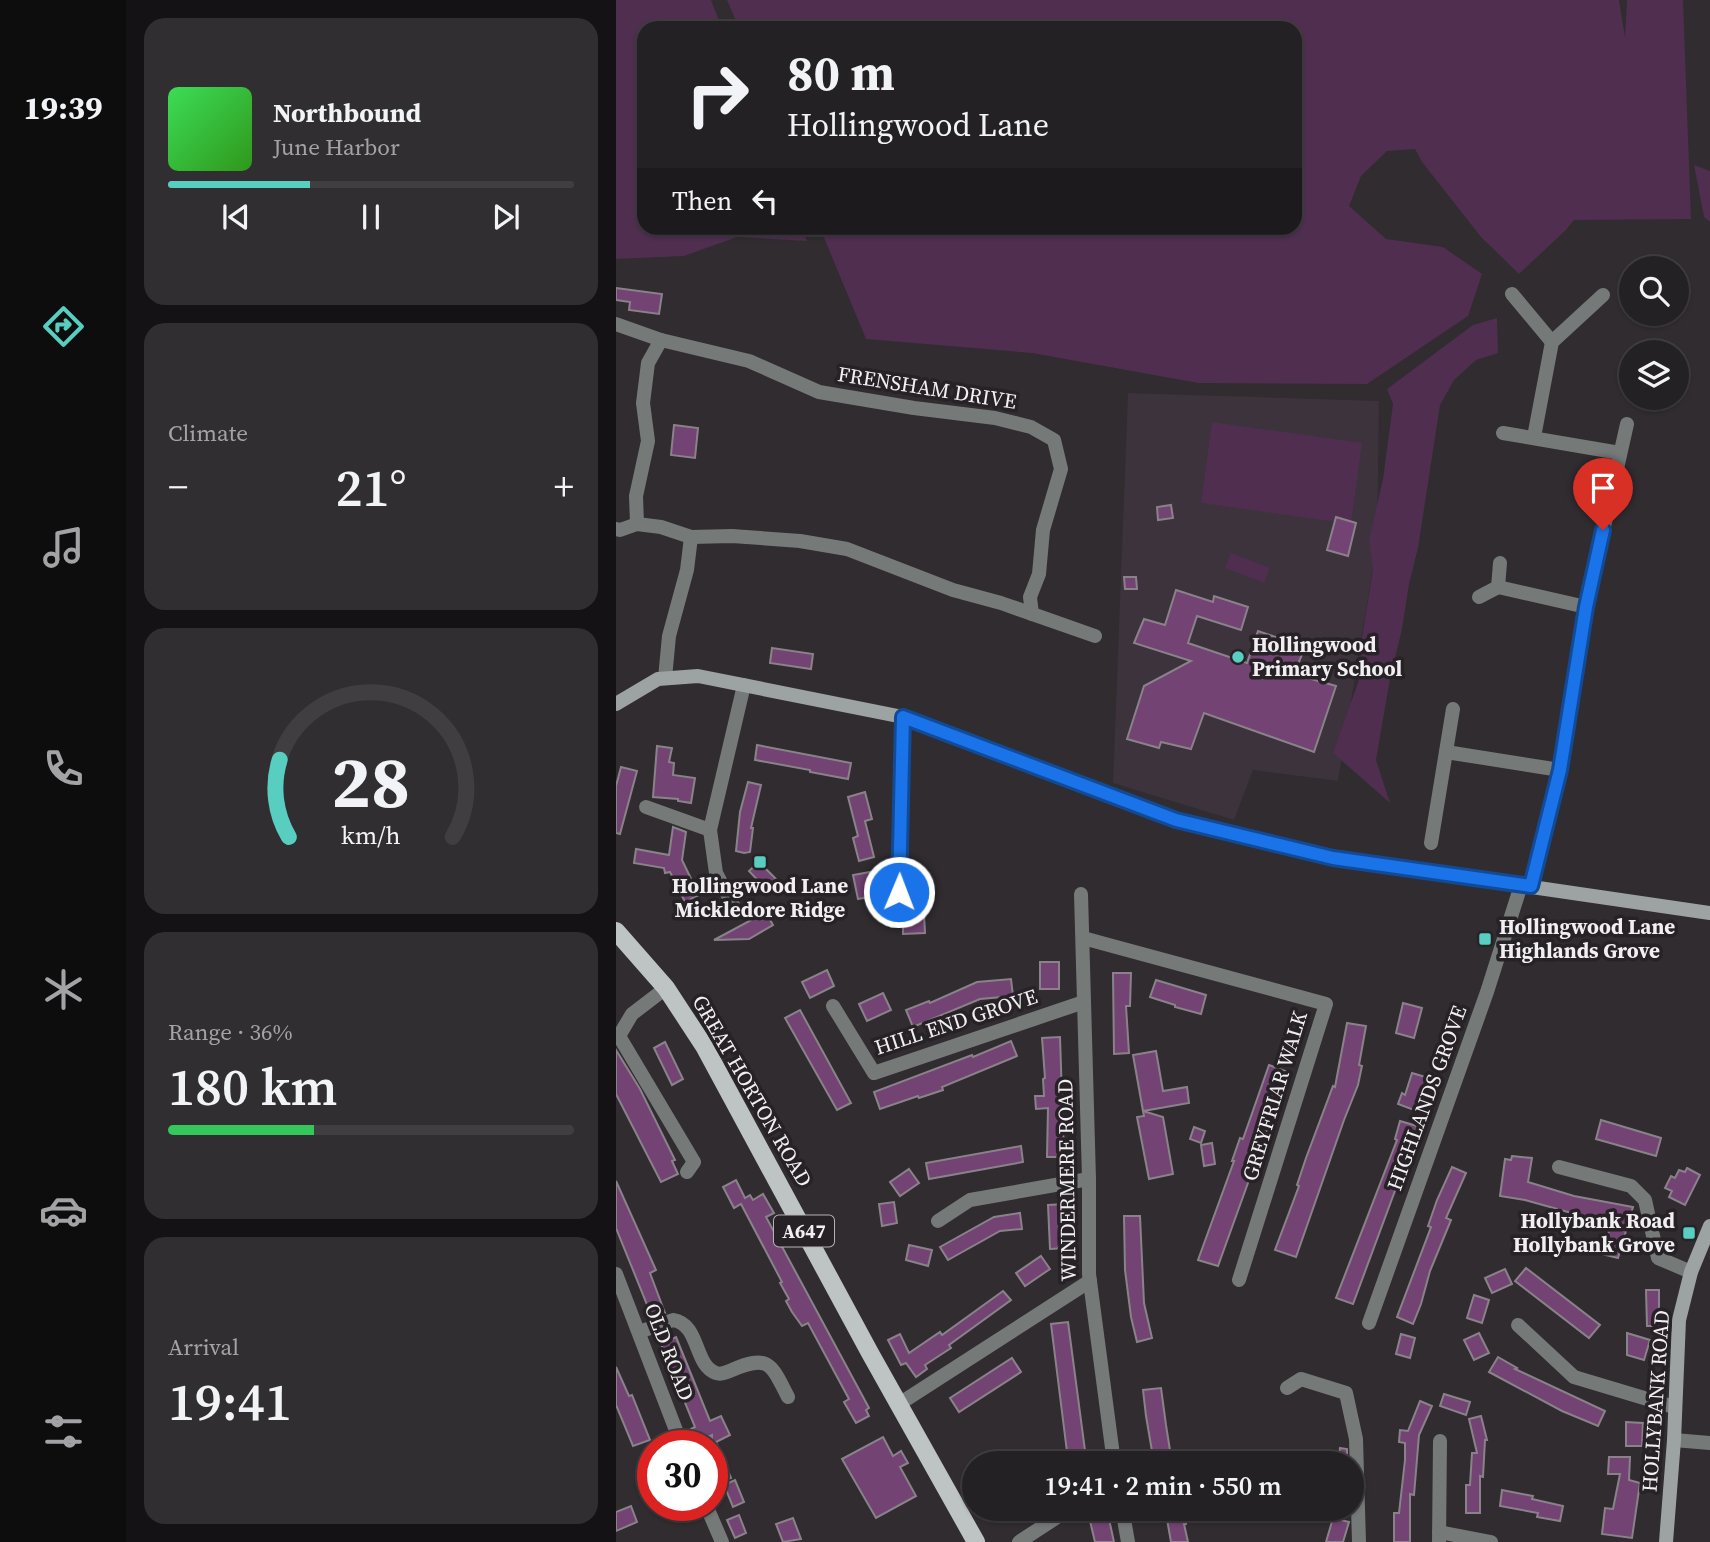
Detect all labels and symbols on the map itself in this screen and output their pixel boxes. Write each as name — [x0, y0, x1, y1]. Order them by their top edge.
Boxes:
street label: FRENSHAM DRIVE — [836, 359, 1019, 416]
pin — [1573, 458, 1633, 530]
place label: Hollingwood Primary School — [1252, 630, 1402, 683]
marker: Hollingwood Primary School — [1230, 649, 1246, 665]
marker: Hollingwood Lane Mickledore Ridge — [752, 854, 768, 870]
position arrow — [862, 855, 936, 929]
place label: Hollingwood Lane Mickledore Ridge — [672, 871, 848, 924]
place label: Hollingwood Lane Highlands Grove — [1499, 912, 1675, 965]
marker: Hollingwood Lane Highlands Grove — [1477, 931, 1493, 947]
street label: HILL END GROVE — [871, 982, 1041, 1062]
street label: GREAT HORTON ROAD — [686, 990, 819, 1192]
street label: HIGHLANDS GROVE — [1380, 1001, 1473, 1194]
street label: GREYFRIAR WALK — [1235, 1007, 1314, 1184]
street label: WINDERMERE ROAD — [1050, 1078, 1083, 1282]
place label: Hollybank Road Hollybank Grove — [1513, 1206, 1676, 1259]
road number: A647 — [774, 1216, 834, 1246]
marker: Hollybank Road Hollybank Grove — [1681, 1225, 1697, 1241]
street label: OLD ROAD — [638, 1299, 701, 1405]
street label: HOLLYBANK ROAD — [1635, 1309, 1676, 1493]
speed limit sign: 30 — [637, 1430, 728, 1521]

